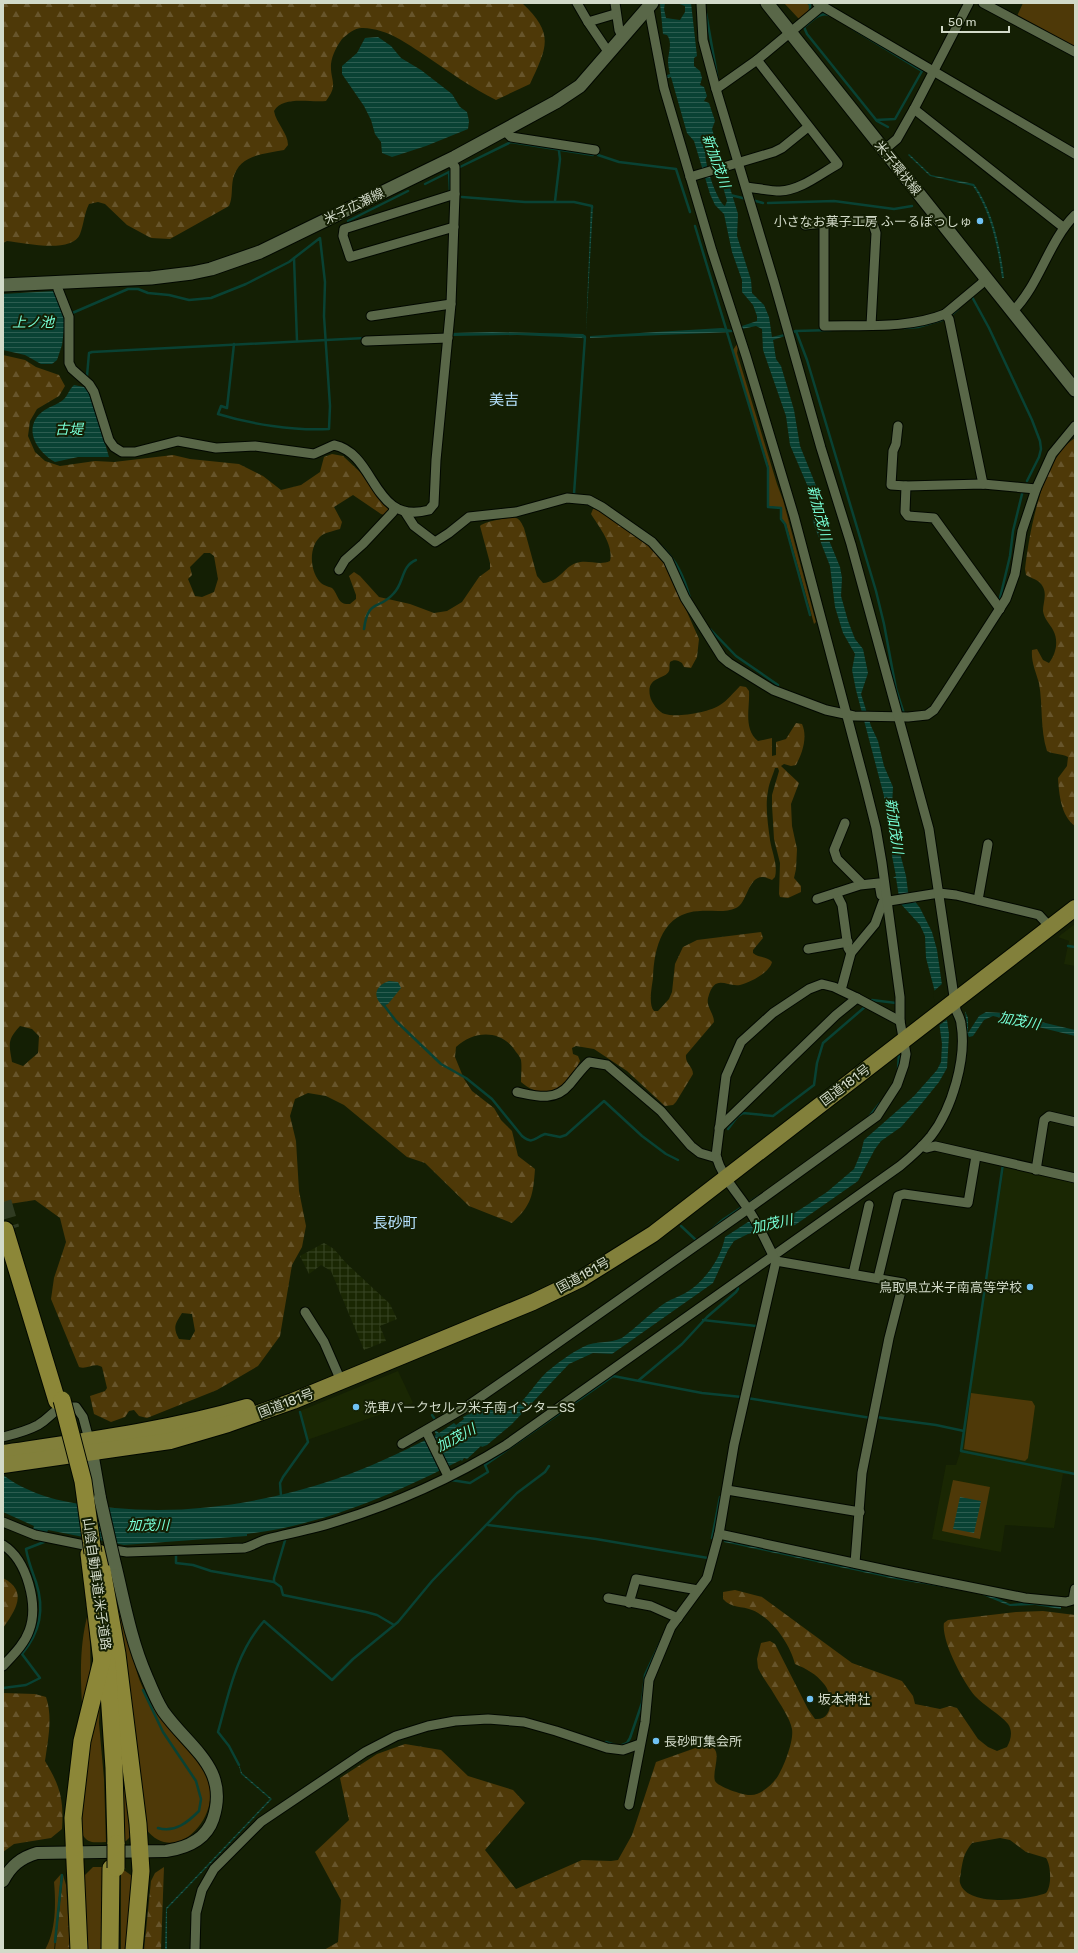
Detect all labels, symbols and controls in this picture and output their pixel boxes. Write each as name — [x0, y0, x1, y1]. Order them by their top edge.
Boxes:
scale bar — [942, 8, 1009, 34]
text: 50 m — [948, 15, 976, 29]
water label: 新加茂川 — [698, 132, 734, 192]
street label: 米子環状線 — [872, 138, 924, 198]
street label: 米子広瀬線 — [321, 185, 387, 227]
place label: 小さなお菓子工房 ふーるぽっしゅ — [774, 214, 972, 229]
marker: 小さなお菓子工房 ふーるぽっしゅ — [975, 216, 985, 226]
water label: 上ノ池 — [12, 314, 56, 331]
district label: 美吉 — [489, 391, 519, 409]
water label: 古堤 — [55, 421, 85, 438]
water label: 新加茂川 — [804, 484, 835, 544]
water label: 新加茂川 — [882, 797, 907, 857]
water label: 加茂川 — [997, 1009, 1043, 1034]
street label: 国道181号 — [817, 1061, 873, 1109]
water label: 加茂川 — [750, 1211, 796, 1237]
district label: 長砂町 — [372, 1214, 418, 1232]
street label: 国道181号 — [554, 1254, 612, 1296]
place label: 鳥取県立米子南高等学校 — [879, 1280, 1022, 1295]
marker: 鳥取県立米子南高等学校 — [1025, 1282, 1035, 1292]
street label: 国道181号 — [256, 1386, 316, 1420]
place label: 洗車パークセルフ米子南インターSS — [364, 1400, 575, 1415]
marker: 洗車パークセルフ米子南インターSS — [351, 1402, 361, 1412]
water label: 加茂川 — [433, 1420, 480, 1455]
street label: 山陰自動車道;米子道路 — [80, 1517, 114, 1651]
water label: 加茂川 — [127, 1517, 171, 1534]
place label: 坂本神社 — [818, 1692, 870, 1707]
marker: 坂本神社 — [805, 1694, 815, 1704]
place label: 長砂町集会所 — [664, 1734, 742, 1749]
marker: 長砂町集会所 — [651, 1736, 661, 1746]

